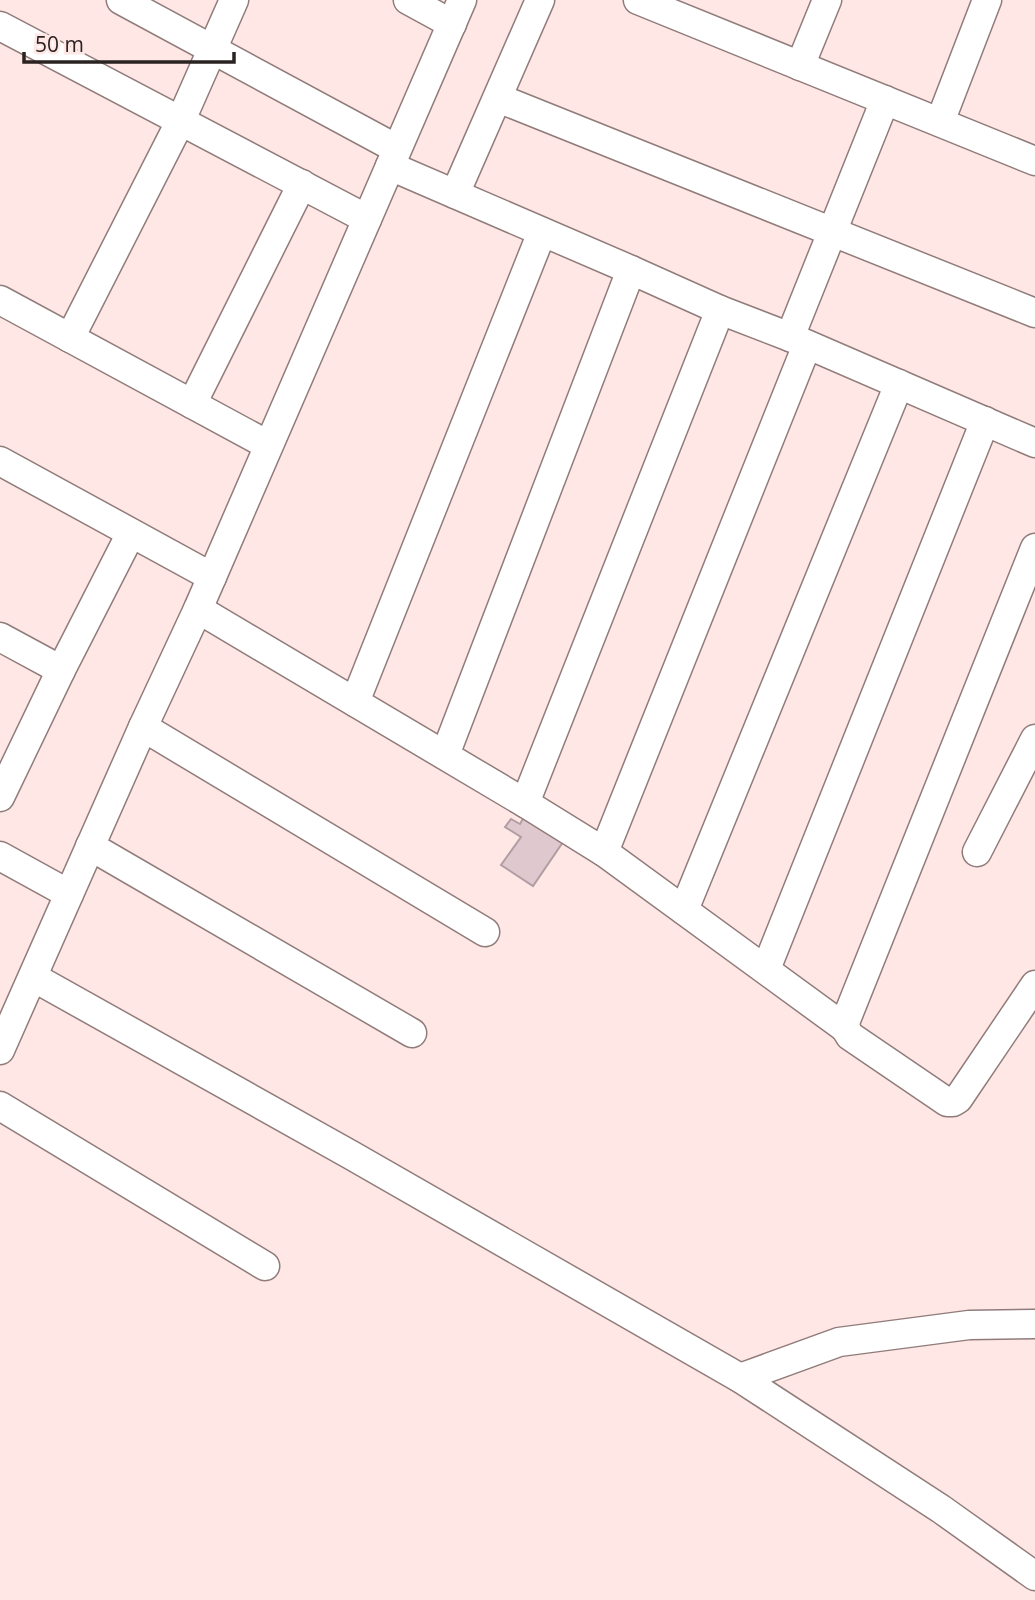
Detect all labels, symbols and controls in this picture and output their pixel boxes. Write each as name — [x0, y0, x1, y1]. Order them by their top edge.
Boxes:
scale bar — [24, 21, 234, 65]
text: 50 m — [35, 30, 84, 58]

